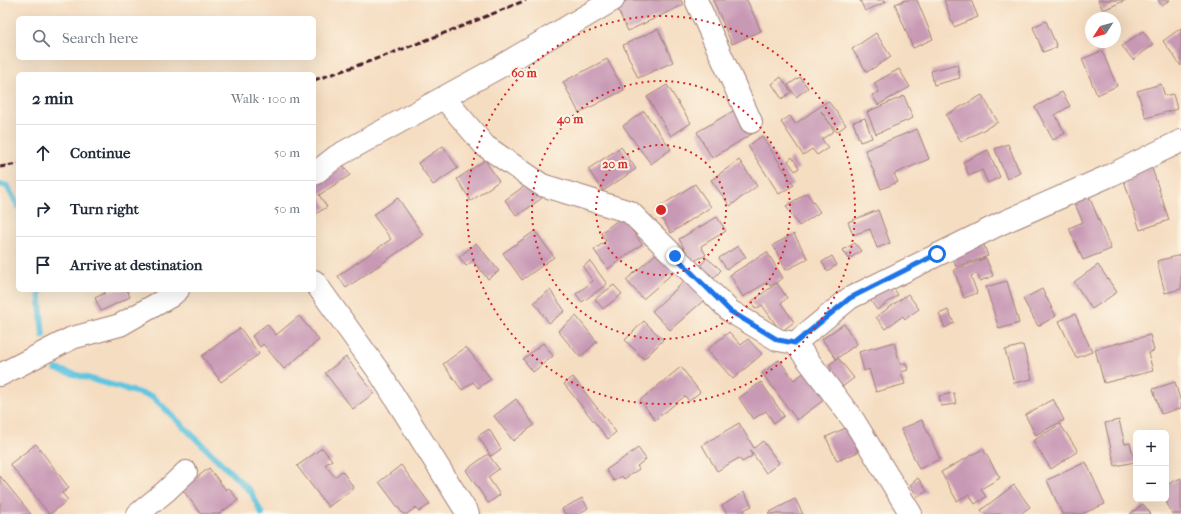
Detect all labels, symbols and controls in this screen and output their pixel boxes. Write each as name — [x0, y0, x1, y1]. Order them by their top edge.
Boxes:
north arrow — [1085, 12, 1121, 48]
search box — [16, 16, 316, 60]
icon: search — [30, 27, 52, 49]
text: Search here — [62, 29, 138, 47]
text: 60 m — [511, 66, 538, 80]
text: 2 min — [32, 88, 73, 108]
text: Walk · 100 m — [231, 91, 300, 106]
text: 40 m — [556, 112, 584, 127]
icon: ahead — [32, 142, 54, 164]
text: Continue — [70, 144, 130, 162]
text: 50 m — [274, 145, 300, 160]
text: 20 m — [602, 157, 629, 171]
icon: right — [32, 198, 54, 220]
text: Turn right — [70, 200, 139, 218]
text: 50 m — [274, 201, 300, 216]
centre of rings — [654, 203, 668, 217]
route start — [928, 245, 946, 263]
route end — [666, 247, 684, 265]
icon: arrive — [32, 254, 54, 276]
text: Arrive at destination — [70, 256, 202, 274]
map controls — [1133, 430, 1169, 502]
button: + — [1133, 430, 1169, 466]
button: − — [1133, 466, 1169, 502]

